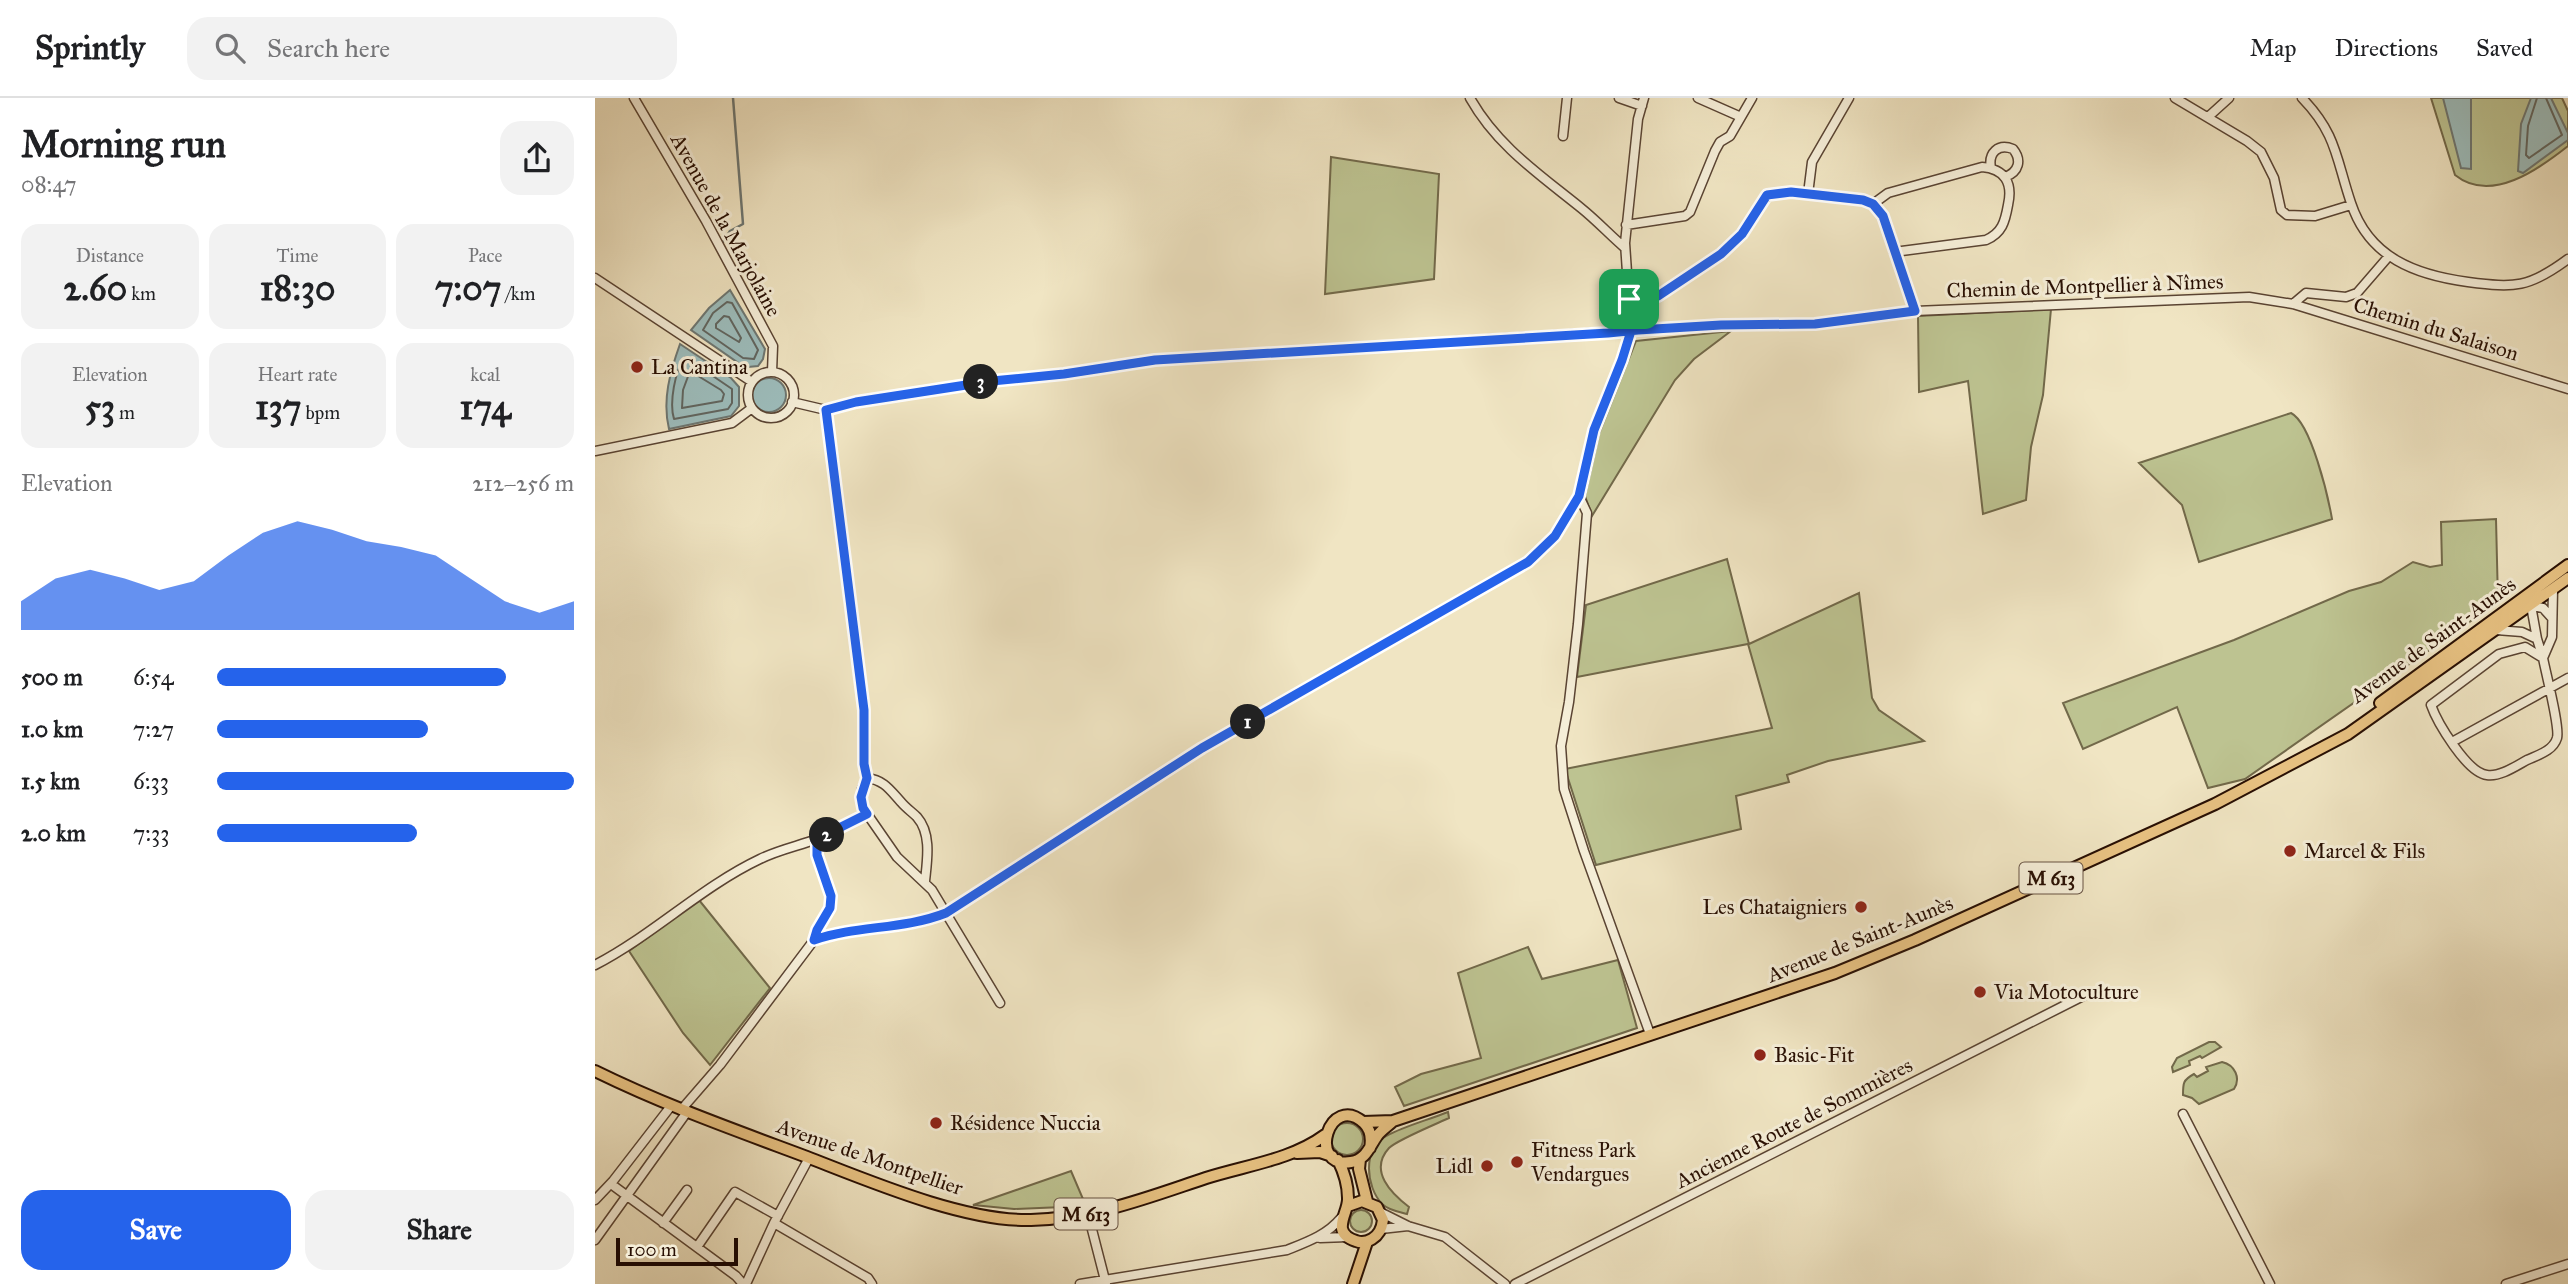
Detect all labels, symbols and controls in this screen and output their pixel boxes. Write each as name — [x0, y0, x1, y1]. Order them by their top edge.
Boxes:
search box — [187, 17, 677, 80]
text: Sprintly — [35, 28, 145, 68]
icon: search — [211, 29, 249, 67]
text: Search here — [267, 32, 390, 64]
text: Map — [2250, 33, 2297, 63]
text: Directions — [2335, 33, 2438, 63]
text: Saved — [2476, 33, 2533, 63]
text: Morning run — [21, 121, 226, 167]
button: share — [500, 121, 574, 195]
street label: Avenue de la Marjolaine — [664, 128, 787, 321]
text: 08:47 — [21, 170, 77, 198]
text: Distance — [76, 244, 144, 267]
text: Time — [276, 244, 319, 267]
text: Pace — [468, 244, 502, 267]
text: 2.60 — [64, 267, 127, 310]
text: 18:30 — [260, 267, 335, 310]
text: 7:07 — [435, 267, 501, 310]
street label: Chemin de Montpellier à Nîmes — [1946, 268, 2224, 304]
pin — [1599, 269, 1659, 329]
icon: arrive — [1610, 280, 1648, 318]
text: km — [127, 282, 156, 305]
text: /km — [501, 282, 535, 305]
street label: Chemin du Salaison — [2350, 292, 2522, 366]
place label: La Cantina — [651, 354, 748, 380]
marker: La Cantina — [629, 359, 645, 375]
text: Elevation — [72, 363, 148, 386]
text: Heart rate — [258, 363, 337, 386]
text: kcal — [470, 363, 500, 386]
pin: 3 — [963, 364, 999, 400]
text: 3 — [977, 370, 984, 393]
text: 53 — [85, 386, 115, 429]
text: 137 — [255, 386, 301, 429]
text: 174 — [460, 386, 511, 429]
text: m — [115, 401, 135, 424]
text: bpm — [301, 401, 340, 424]
text: Elevation — [21, 469, 112, 497]
text: 212–256 m — [472, 469, 574, 497]
street label: Avenue de Saint-Aunès — [2344, 571, 2521, 709]
text: 500 m — [21, 663, 83, 691]
text: 6:54 — [133, 663, 174, 691]
pin: 1 — [1231, 704, 1265, 740]
text: 1 — [1244, 710, 1251, 733]
text: 1.0 km — [21, 715, 83, 743]
text: 7:27 — [133, 715, 174, 743]
text: 1.5 km — [21, 767, 80, 795]
text: 6:33 — [133, 767, 169, 795]
pin: 2 — [810, 818, 845, 852]
text: 2.0 km — [21, 819, 86, 847]
text: 7:33 — [133, 819, 169, 847]
text: 2 — [822, 823, 831, 846]
place label: Marcel & Fils — [2304, 838, 2425, 864]
marker: Marcel & Fils — [2282, 843, 2298, 859]
road number: M 613 — [2019, 862, 2083, 894]
street label: Avenue de Saint-Aunès — [1762, 890, 1957, 989]
place label: Les Chataigniers — [1703, 894, 1847, 920]
marker: Les Chataigniers — [1853, 899, 1869, 915]
place label: Via Motoculture — [1993, 979, 2139, 1005]
marker: Via Motoculture — [1972, 984, 1988, 1000]
place label: Basic-Fit — [1774, 1042, 1855, 1068]
marker: Basic-Fit — [1752, 1047, 1768, 1063]
street label: Ancienne Route de Sommières — [1670, 1052, 1917, 1195]
place label: Résidence Nuccia — [950, 1110, 1101, 1136]
street label: Avenue de Montpellier — [773, 1113, 967, 1201]
marker: Résidence Nuccia — [928, 1115, 944, 1131]
place label: Fitness Park Vendargues — [1530, 1137, 1636, 1187]
place label: Lidl — [1436, 1153, 1473, 1179]
marker: Fitness Park Vendargues — [1509, 1154, 1525, 1170]
marker: Lidl — [1479, 1158, 1495, 1174]
button: Save — [21, 1190, 291, 1270]
button: Share — [305, 1190, 574, 1270]
road number: M 613 — [1055, 1198, 1117, 1230]
scale bar — [616, 1235, 739, 1267]
text: 100 m — [627, 1238, 677, 1261]

